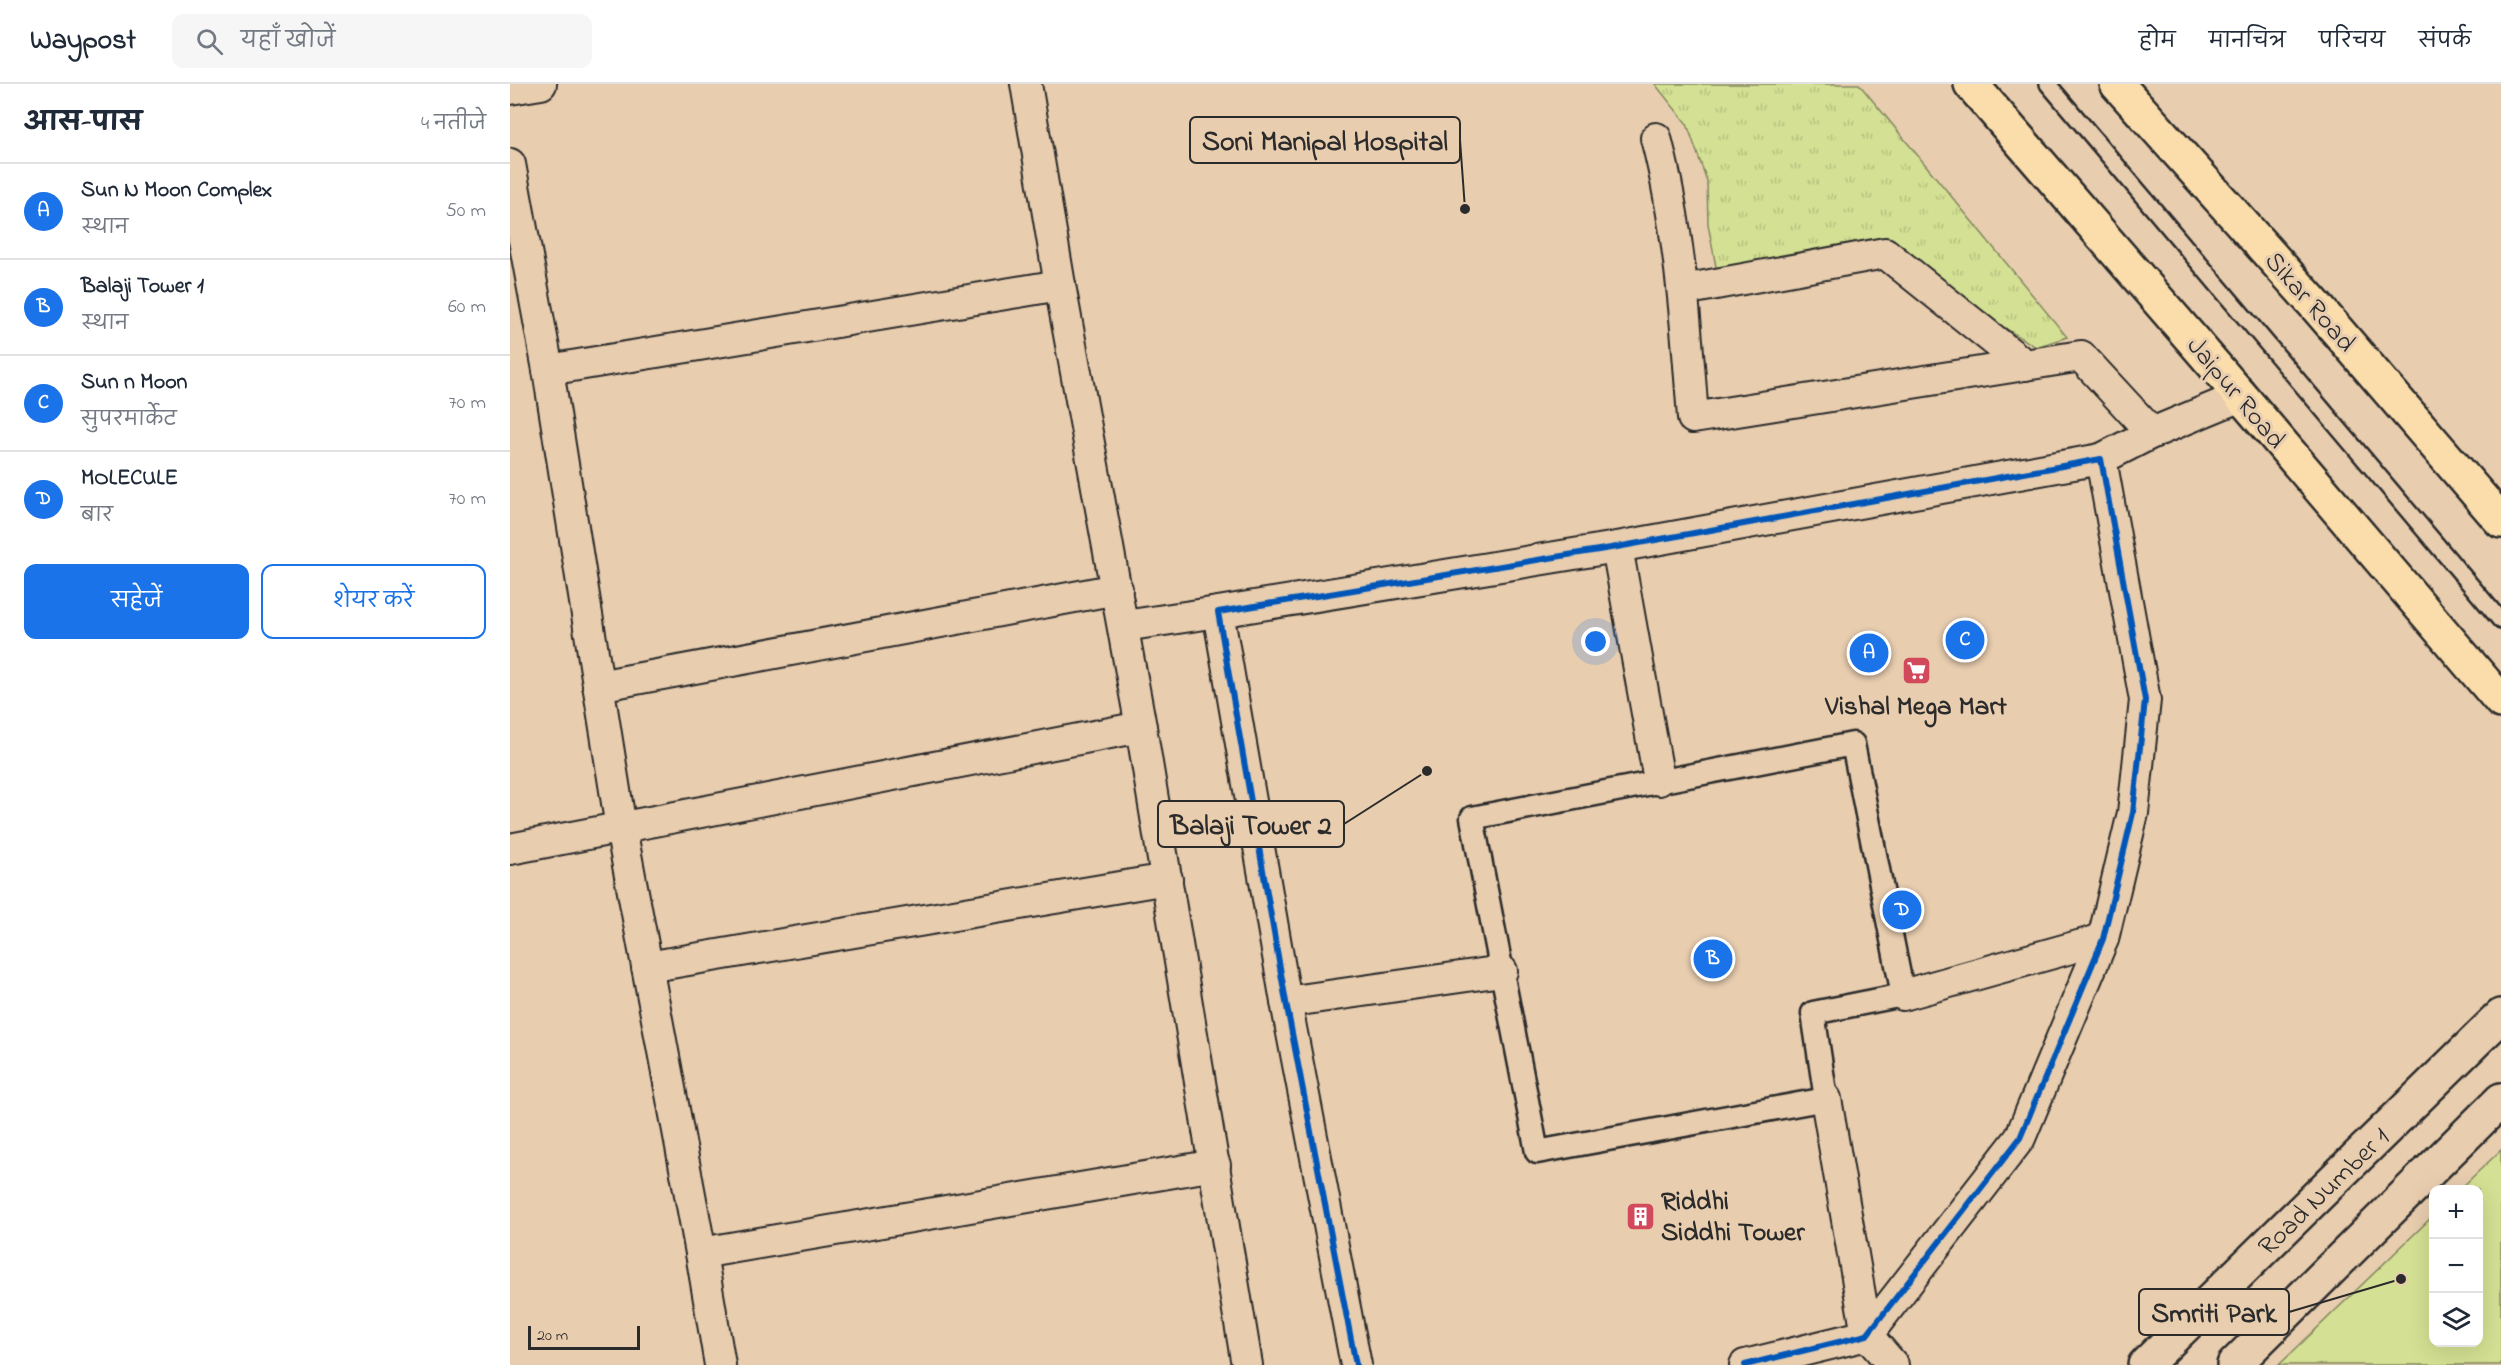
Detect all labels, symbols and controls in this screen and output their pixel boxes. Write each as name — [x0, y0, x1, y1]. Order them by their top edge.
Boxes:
search box — [172, 14, 592, 68]
text: Waypost — [30, 21, 136, 62]
icon: search — [193, 25, 226, 58]
text: यहाँ खोजें — [241, 26, 335, 58]
text: होम — [2139, 27, 2176, 57]
text: मानचित्र — [2209, 27, 2286, 57]
text: परिचय — [2319, 27, 2385, 57]
text: संपर्क — [2418, 27, 2471, 57]
text: आस-पास — [24, 105, 142, 143]
text: 4 नतीजे — [421, 110, 486, 139]
callout: Soni Manipal Hospital — [1190, 117, 1460, 163]
text: Soni Manipal Hospital — [1202, 123, 1448, 164]
text: Sun N Moon Complex — [81, 175, 272, 207]
text: A — [37, 197, 50, 226]
text: 50 m — [445, 197, 486, 226]
text: स्थान — [81, 214, 128, 243]
street label: Sikar Road — [2254, 244, 2364, 362]
text: Balaji Tower 1 — [81, 271, 204, 303]
text: B — [37, 293, 50, 322]
text: 60 m — [448, 293, 486, 322]
text: स्थान — [81, 310, 128, 339]
street label: Jaipur Road — [2176, 329, 2294, 458]
text: Sun n Moon — [81, 367, 187, 399]
text: C — [38, 389, 49, 418]
text: 70 m — [449, 389, 486, 418]
text: सुपरमार्केट — [81, 406, 177, 435]
text: MOLECULE — [81, 463, 178, 495]
text: D — [36, 485, 51, 514]
text: 70 m — [449, 485, 486, 514]
text: बार — [81, 502, 113, 531]
button: सहेजें — [24, 564, 249, 639]
button: शेयर करें — [261, 564, 486, 639]
pin: C — [1946, 618, 1984, 662]
your location — [1581, 627, 1610, 656]
pin: A — [1850, 630, 1888, 676]
supermarket icon: Vishal Mega Mart — [1900, 654, 1932, 686]
place label: Vishal Mega Mart — [1824, 688, 2008, 728]
callout: Balaji Tower 2 — [1158, 801, 1344, 847]
text: Balaji Tower 2 — [1168, 807, 1332, 848]
pin: D — [1882, 888, 1922, 932]
pin: B — [1694, 936, 1732, 982]
street label: Road Number 1 — [2250, 1120, 2399, 1266]
place label: Riddhi Siddhi Tower — [1661, 1183, 1805, 1253]
map controls — [2429, 1185, 2483, 1347]
button: + — [2429, 1185, 2483, 1239]
building icon: Riddhi Siddhi Tower — [1624, 1200, 1656, 1232]
button: − — [2429, 1239, 2483, 1293]
callout: Smriti Park — [2139, 1289, 2289, 1335]
button: layers — [2429, 1293, 2483, 1347]
text: Smriti Park — [2151, 1295, 2277, 1336]
scale bar — [528, 1323, 640, 1350]
text: 20 m — [537, 1324, 568, 1348]

